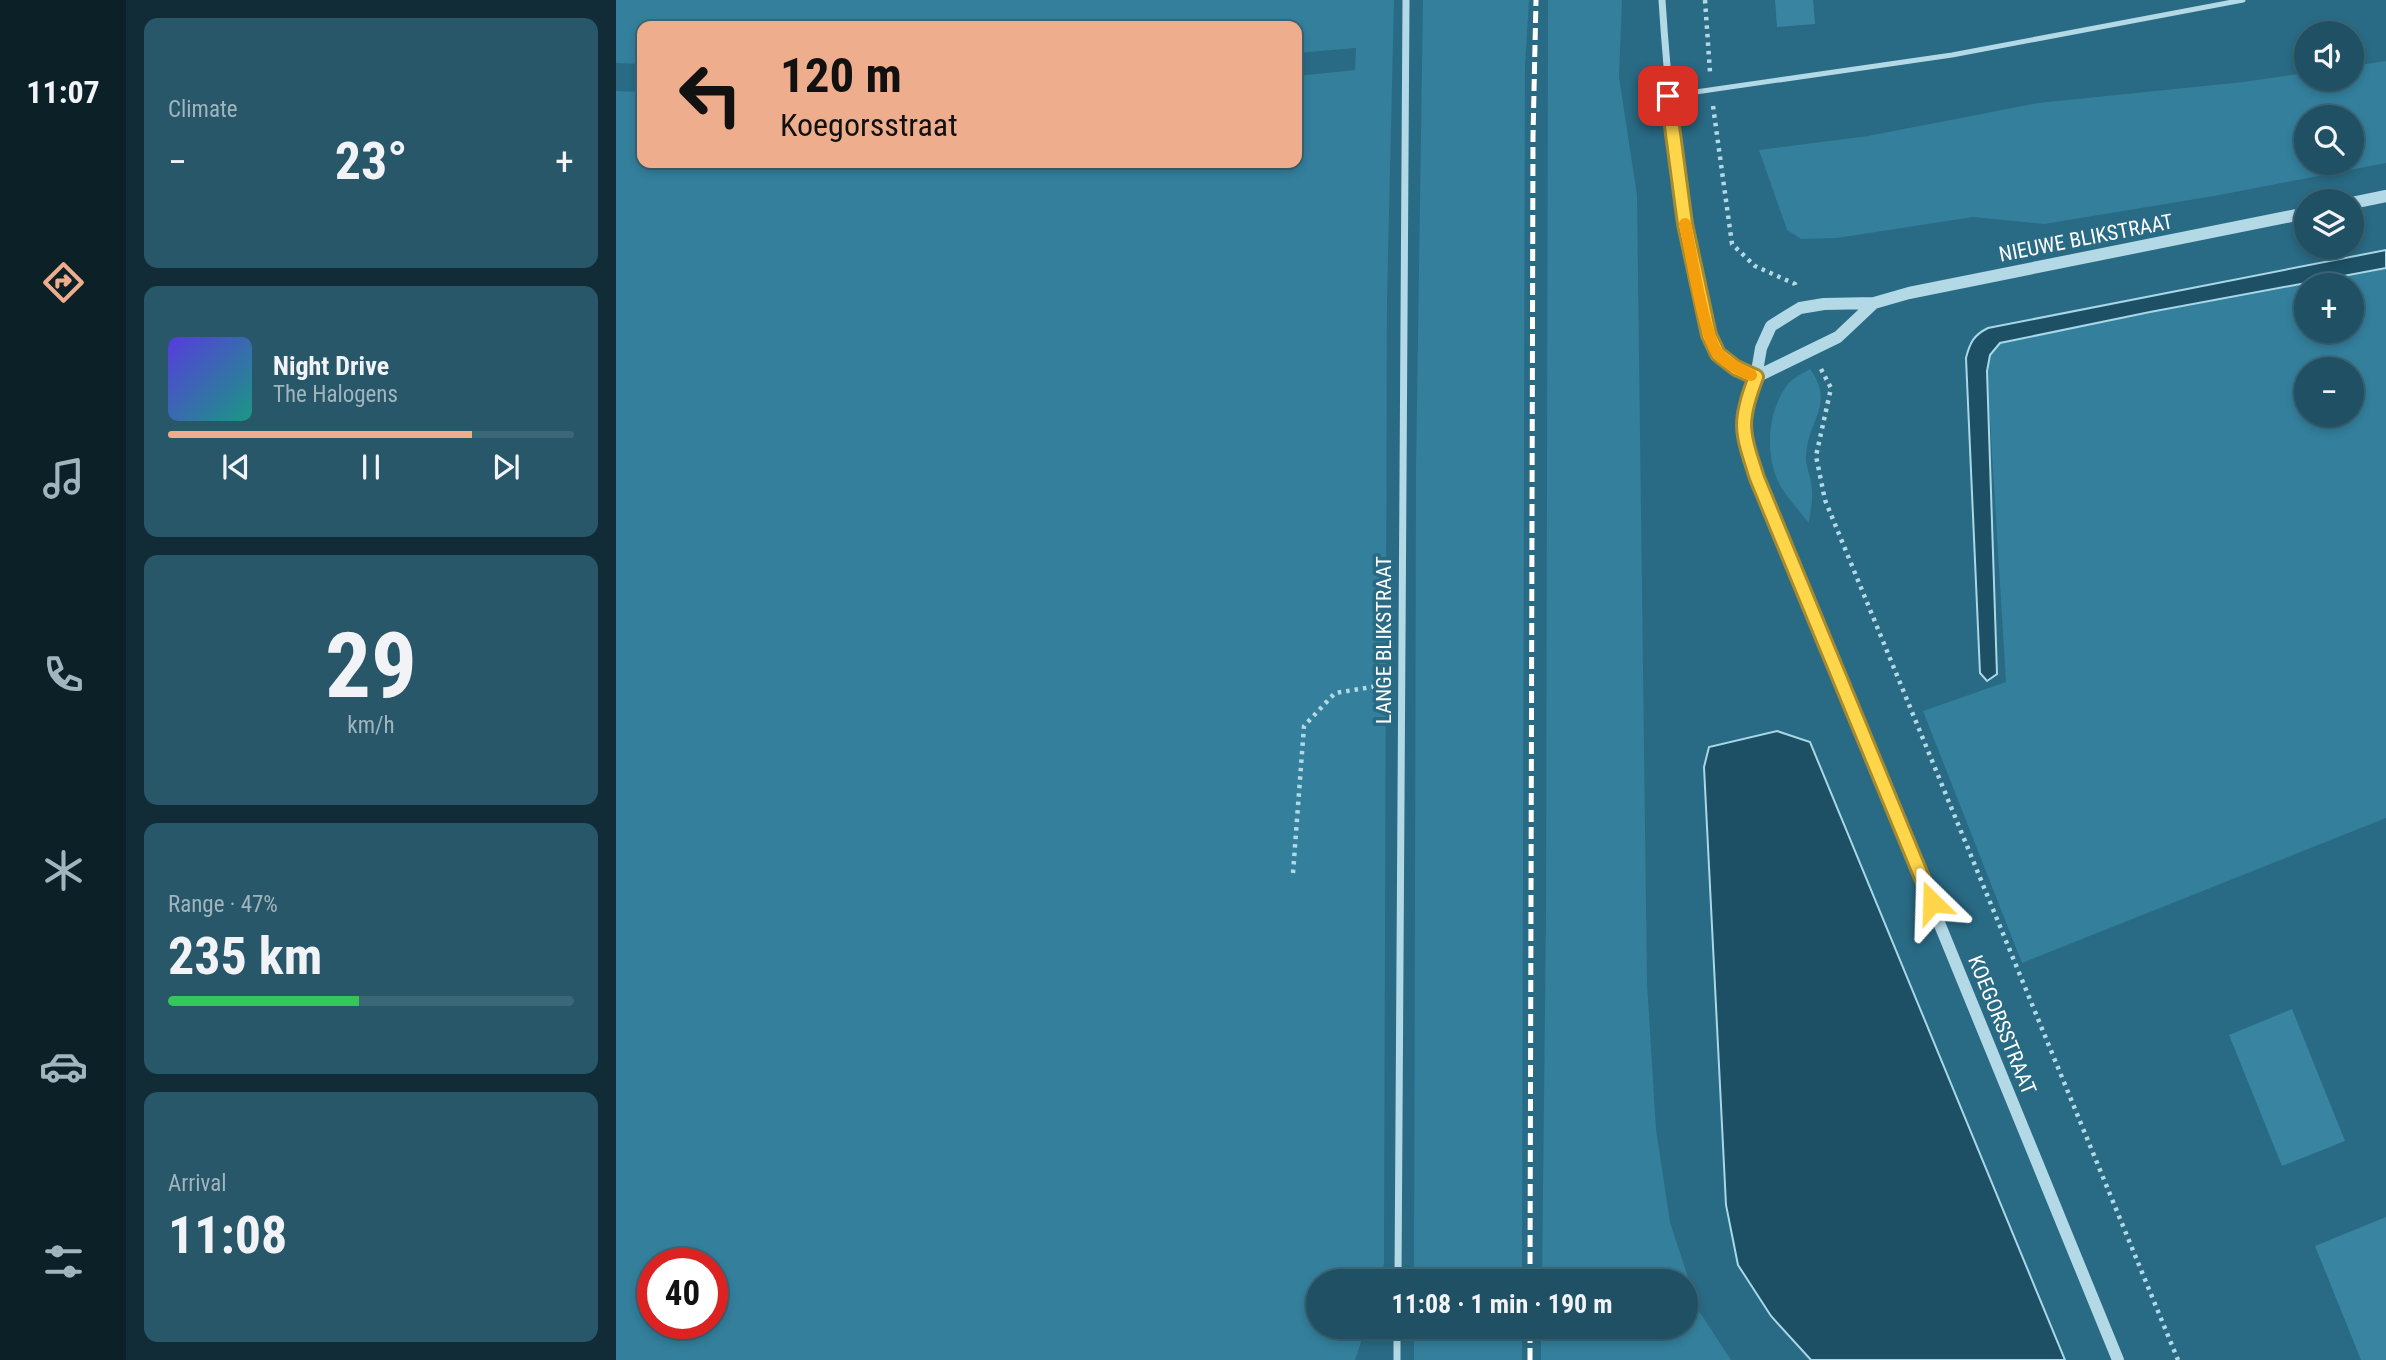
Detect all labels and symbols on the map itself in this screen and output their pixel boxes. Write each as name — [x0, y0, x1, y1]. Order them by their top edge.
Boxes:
pin — [1638, 66, 1698, 126]
street label: NIEUWE BLIKSTRAAT — [1997, 209, 2175, 267]
street label: LANGE BLIKSTRAAT — [1372, 556, 1396, 724]
position arrow — [1895, 865, 1969, 939]
street label: KOEGORSSTRAAT — [1963, 952, 2041, 1098]
speed limit sign: 40 — [637, 1248, 728, 1339]

